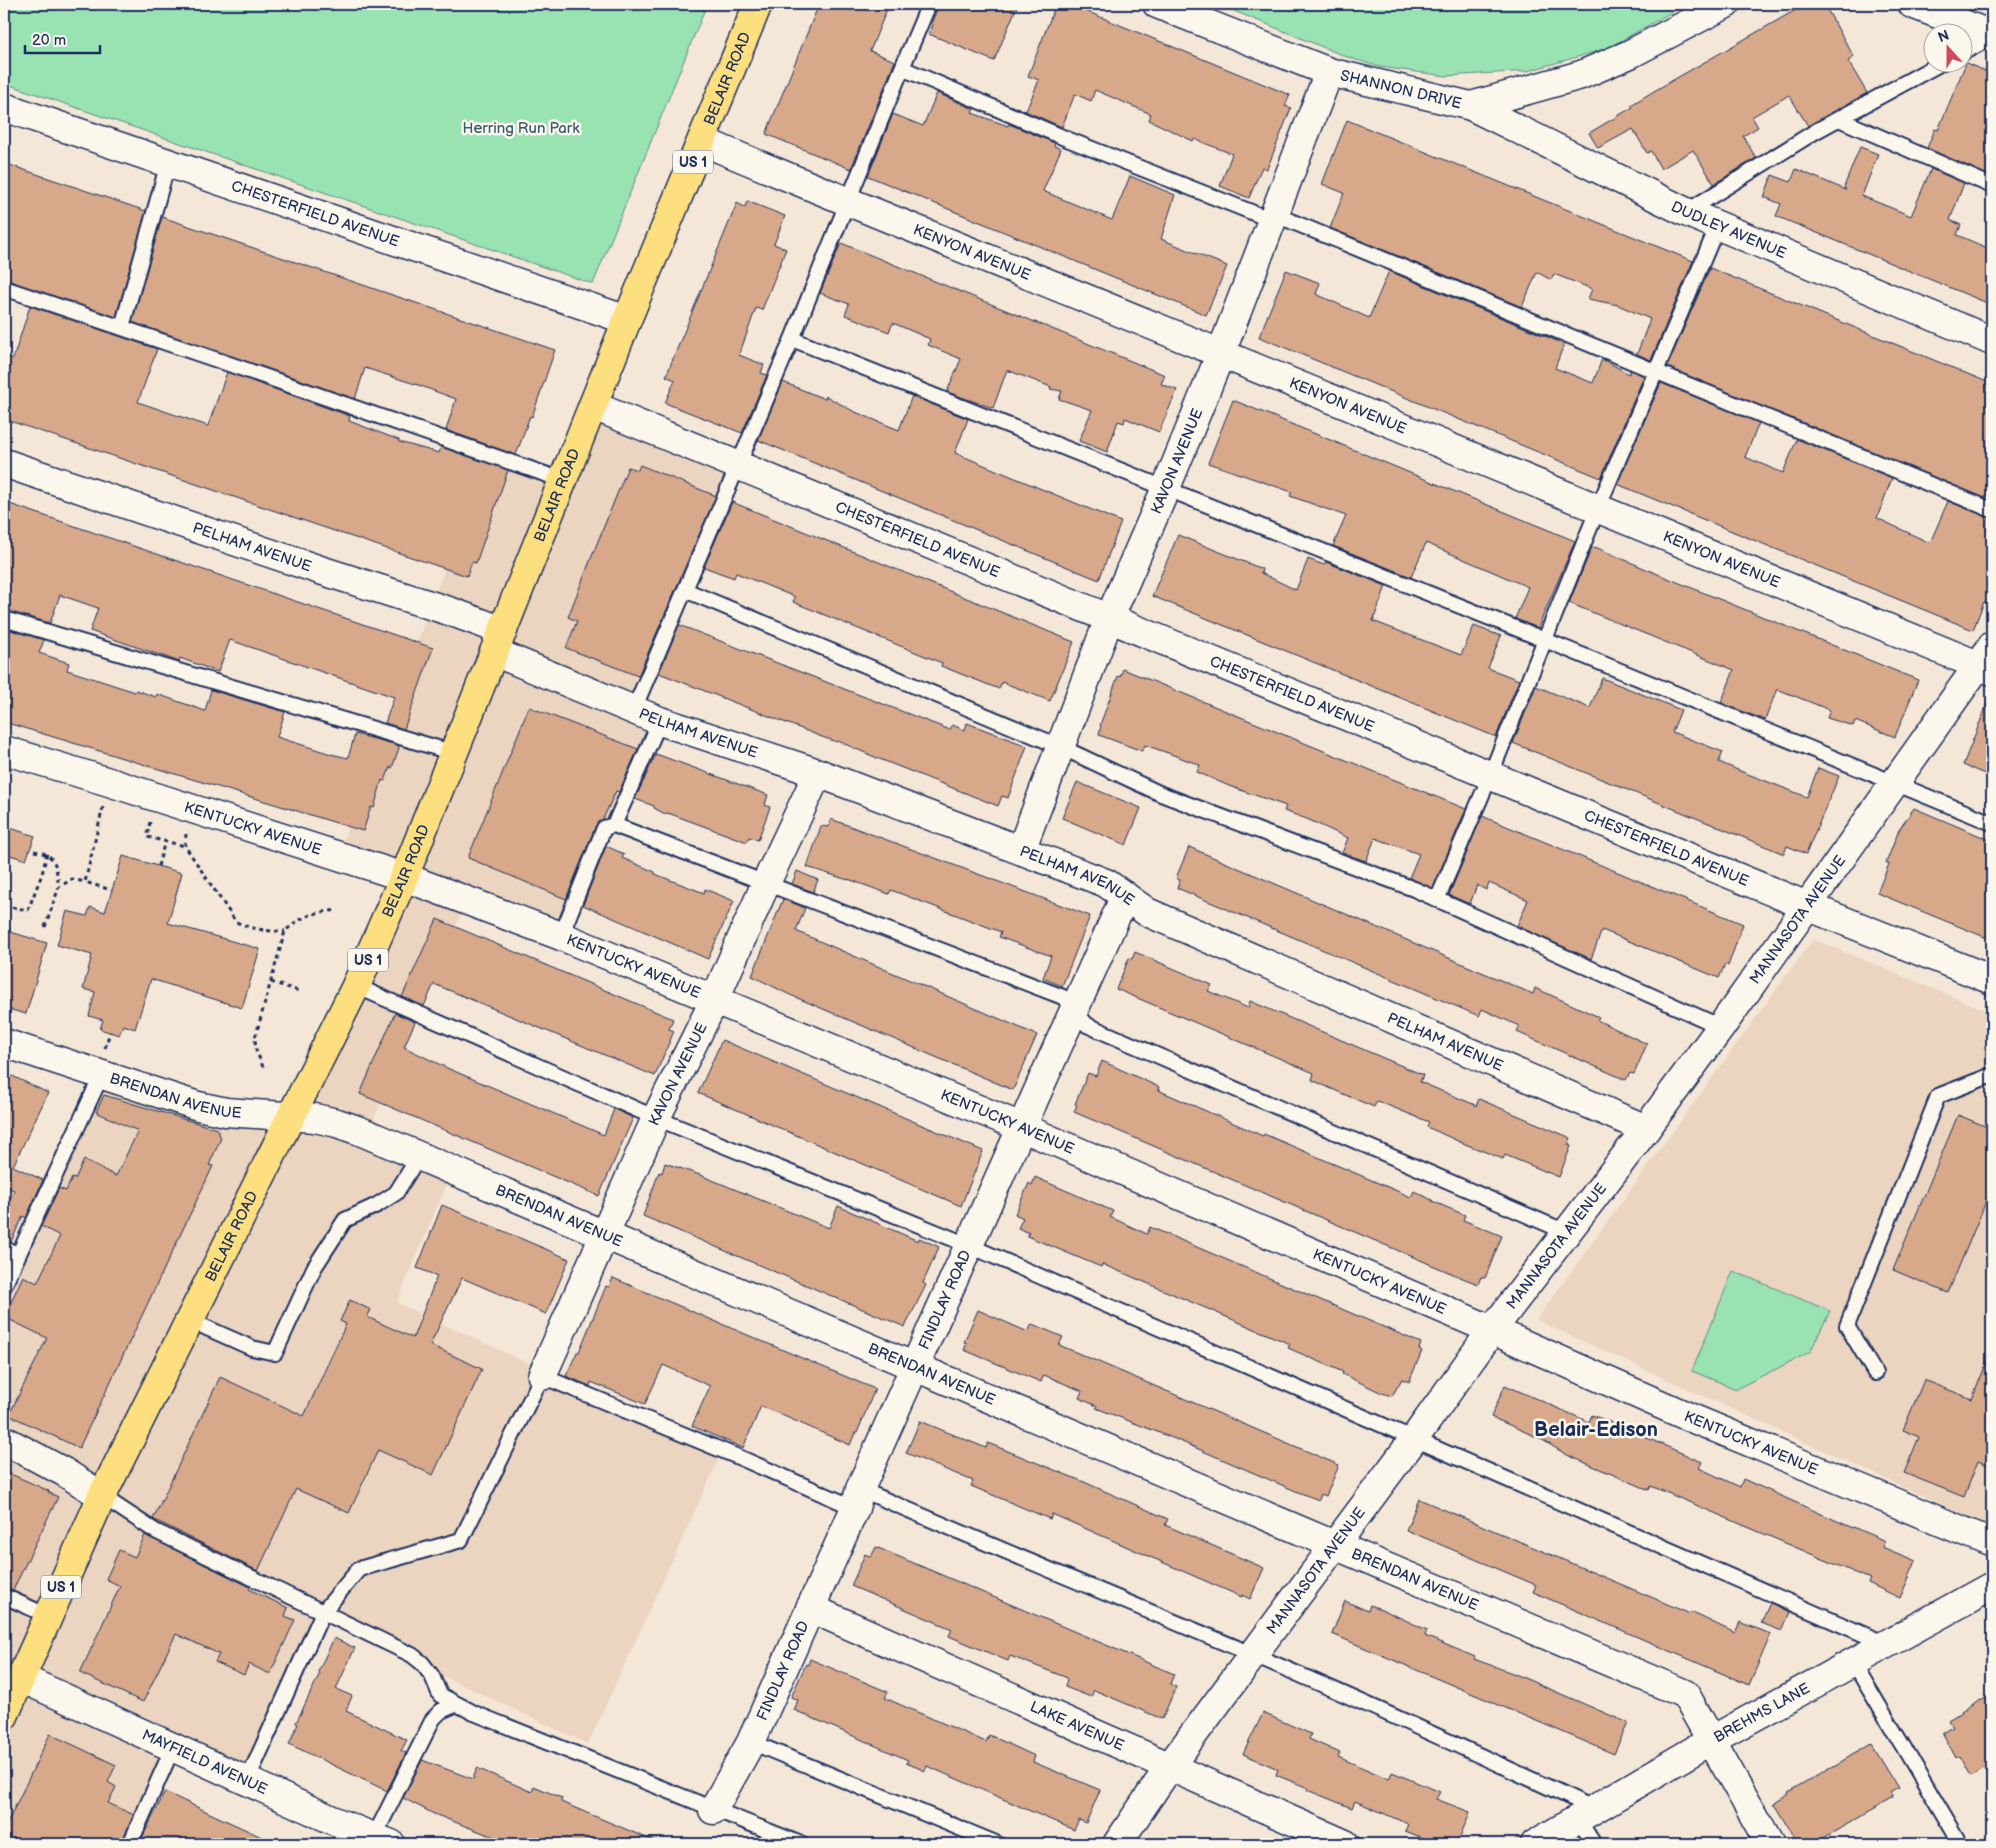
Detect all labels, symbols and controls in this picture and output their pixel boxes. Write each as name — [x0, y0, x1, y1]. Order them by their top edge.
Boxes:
scale bar — [25, 22, 100, 54]
north arrow — [1924, 22, 1974, 72]
text: N — [1936, 27, 1951, 46]
street label: BELAIR ROAD — [700, 29, 755, 128]
text: 20 m — [32, 31, 66, 50]
street label: SHANNON DRIVE — [1338, 66, 1464, 113]
park label: Herring Run Park — [463, 119, 580, 138]
road number: US 1 — [673, 150, 713, 173]
street label: CHESTERFIELD AVENUE — [229, 176, 402, 251]
street label: DUDLEY AVENUE — [1668, 197, 1789, 263]
street label: KENYON AVENUE — [910, 220, 1033, 285]
street label: KENYON AVENUE — [1286, 374, 1409, 439]
street label: KAVON AVENUE — [1147, 406, 1207, 517]
street label: BELAIR ROAD — [530, 446, 585, 545]
street label: CHESTERFIELD AVENUE — [832, 497, 1003, 582]
street label: PELHAM AVENUE — [190, 519, 314, 576]
street label: KENYON AVENUE — [1660, 527, 1783, 592]
street label: CHESTERFIELD AVENUE — [1207, 652, 1377, 737]
street label: PELHAM AVENUE — [636, 704, 760, 763]
street label: KENTUCKY AVENUE — [182, 798, 324, 860]
street label: CHESTERFIELD AVENUE — [1581, 806, 1751, 891]
street label: BELAIR ROAD — [378, 822, 434, 921]
street label: PELHAM AVENUE — [1017, 842, 1138, 910]
street label: MANNASOTA AVENUE — [1746, 852, 1850, 988]
street label: KENTUCKY AVENUE — [564, 930, 703, 1003]
road number: US 1 — [348, 948, 388, 972]
street label: PELHAM AVENUE — [1384, 1009, 1506, 1076]
street label: KAVON AVENUE — [645, 1020, 712, 1129]
street label: BRENDAN AVENUE — [107, 1069, 242, 1123]
street label: KENTUCKY AVENUE — [938, 1086, 1077, 1159]
street label: MANNASOTA AVENUE — [1502, 1180, 1611, 1313]
street label: BRENDAN AVENUE — [492, 1181, 625, 1251]
street label: BELAIR ROAD — [201, 1188, 262, 1285]
street label: KENTUCKY AVENUE — [1310, 1245, 1449, 1319]
street label: FINDLAY ROAD — [915, 1247, 976, 1352]
street label: BRENDAN AVENUE — [865, 1339, 998, 1410]
street label: KENTUCKY AVENUE — [1681, 1407, 1821, 1480]
district label: Belair-Edison — [1534, 1418, 1658, 1442]
street label: MANNASOTA AVENUE — [1263, 1504, 1370, 1638]
street label: BRENDAN AVENUE — [1348, 1544, 1481, 1615]
road number: US 1 — [41, 1575, 81, 1598]
street label: FINDLAY ROAD — [753, 1618, 814, 1723]
street label: BREHMS LANE — [1710, 1679, 1813, 1747]
street label: LAKE AVENUE — [1027, 1697, 1127, 1755]
street label: MAYFIELD AVENUE — [139, 1725, 270, 1799]

